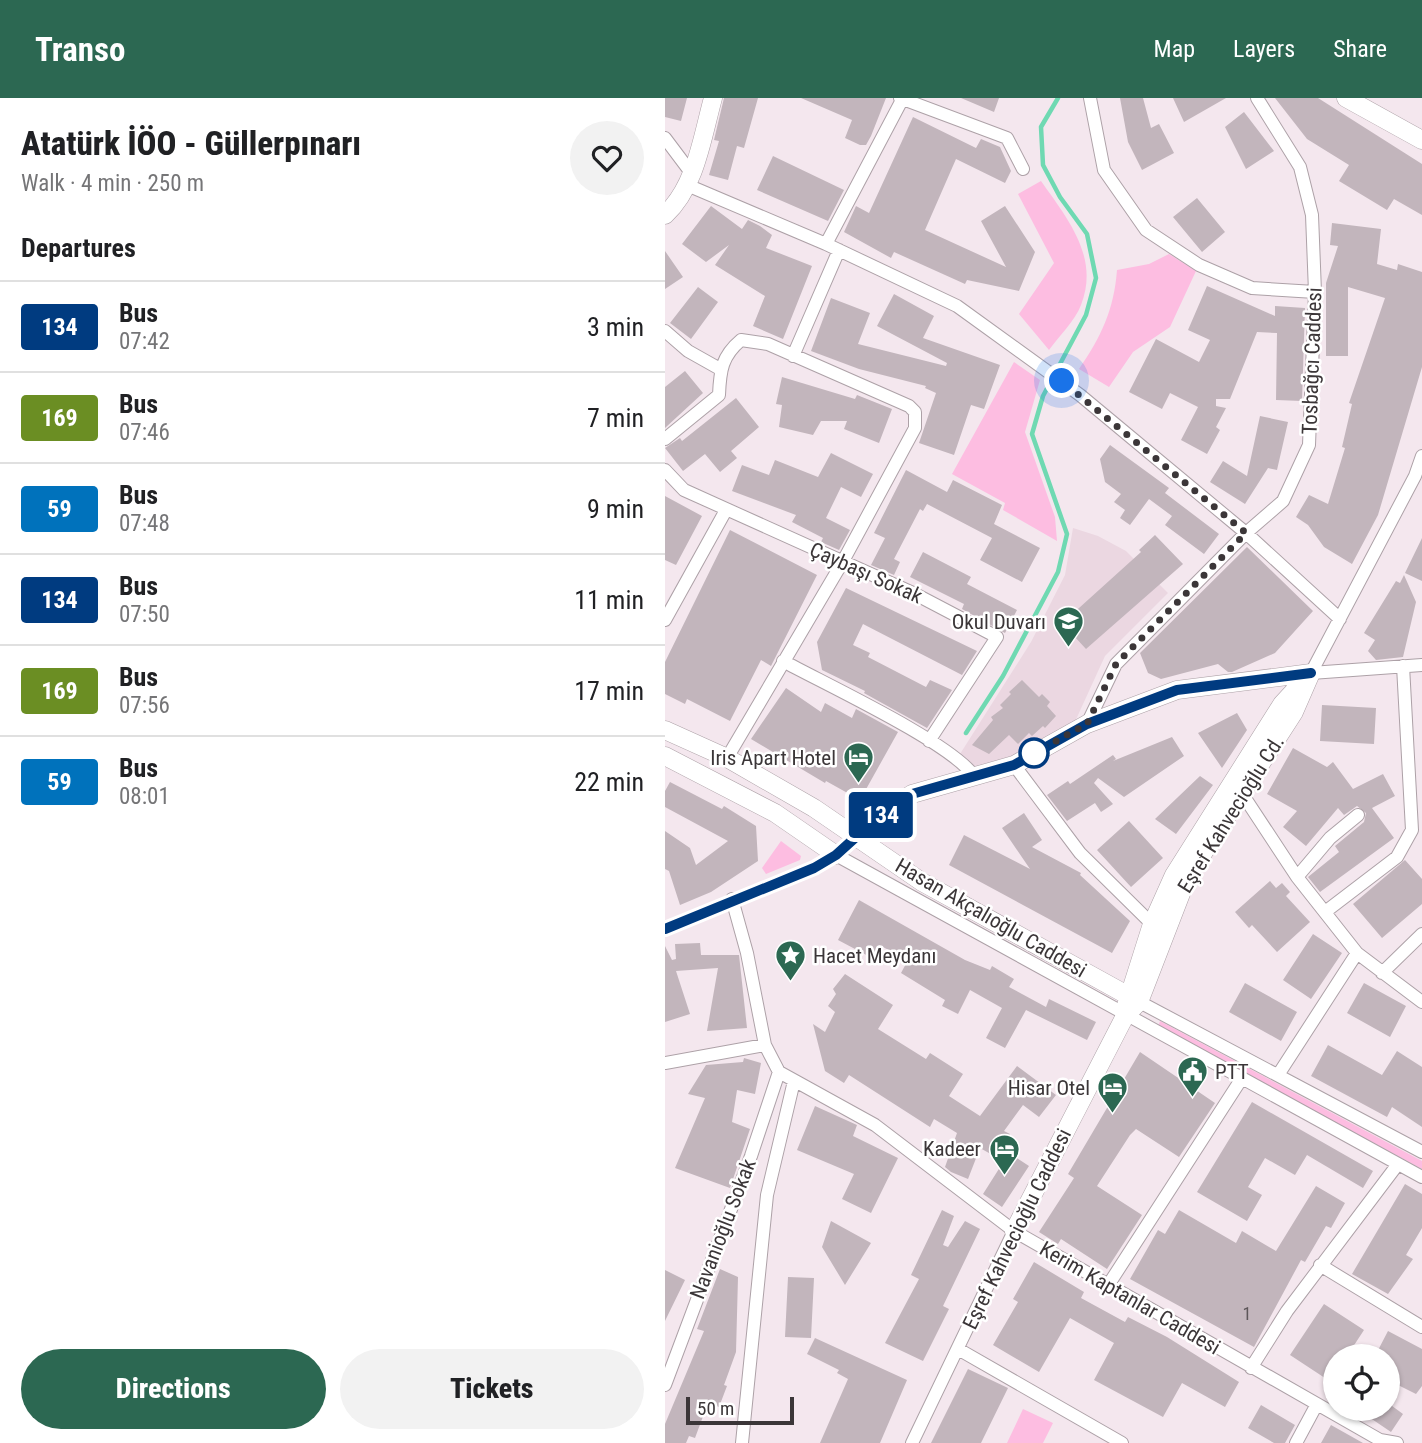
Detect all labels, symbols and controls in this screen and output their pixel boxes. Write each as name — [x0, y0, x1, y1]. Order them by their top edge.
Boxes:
text: Transo — [35, 30, 125, 69]
text: Map — [1154, 35, 1195, 63]
text: Layers — [1233, 35, 1295, 63]
text: Share — [1333, 35, 1387, 63]
button: heart — [570, 121, 644, 195]
text: Atatürk İÖO - Güllerpınarı — [21, 124, 361, 163]
text: Walk · 4 min · 250 m — [21, 170, 204, 197]
text: Departures — [21, 233, 136, 263]
street label: Tosbağcı Caddesi — [1297, 287, 1327, 435]
text: Bus — [119, 298, 158, 328]
text: 3 min — [587, 312, 644, 342]
text: 134 — [41, 313, 78, 341]
text: 07:42 — [119, 328, 170, 355]
your location — [1044, 363, 1079, 398]
text: Bus — [119, 389, 158, 419]
text: 7 min — [587, 403, 644, 433]
text: 169 — [41, 404, 78, 432]
text: 07:46 — [119, 419, 170, 446]
text: Bus — [119, 480, 158, 510]
text: 9 min — [587, 494, 644, 524]
text: 59 — [47, 495, 72, 523]
text: 07:48 — [119, 510, 170, 537]
street label: Çaybaşı Sokak — [806, 537, 927, 609]
text: Bus — [119, 571, 158, 601]
text: 11 min — [574, 585, 644, 615]
text: 134 — [41, 586, 78, 614]
text: 07:50 — [119, 601, 170, 628]
school or university icon: Okul Duvarı — [1052, 605, 1086, 649]
place label: Okul Duvarı — [952, 610, 1046, 634]
text: Bus — [119, 662, 158, 692]
text: 17 min — [574, 676, 644, 706]
text: 169 — [41, 677, 78, 705]
text: 07:56 — [119, 692, 170, 719]
street label: Eşref Kahvecioğlu Cd. — [1173, 731, 1289, 897]
unlabelled marker — [1019, 738, 1049, 768]
hotel icon: Iris Apart Hotel — [842, 741, 876, 785]
place label: Iris Apart Hotel — [710, 746, 836, 770]
text: Bus — [119, 753, 158, 783]
text: 22 min — [574, 767, 644, 797]
text: 59 — [47, 768, 72, 796]
text: 08:01 — [119, 783, 170, 810]
line badge: 134 — [841, 792, 921, 838]
text: 134 — [863, 801, 899, 829]
street label: Hasan Akçalıoğlu Caddesi — [891, 854, 1091, 982]
place icon: Hacet Meydanı — [773, 939, 807, 983]
place label: Hacet Meydanı — [813, 944, 936, 968]
public building icon: PTT — [1175, 1055, 1209, 1099]
place label: PTT — [1215, 1060, 1249, 1084]
hotel icon: Hisar Otel — [1096, 1071, 1130, 1115]
place label: Hisar Otel — [1008, 1076, 1090, 1100]
street label: Eşref Kahvecioğlu Caddesi — [958, 1125, 1076, 1333]
hotel icon: Kadeer — [987, 1132, 1021, 1176]
place label: Kadeer — [923, 1137, 981, 1161]
street label: Navanioğlu Sokak — [685, 1155, 761, 1302]
street label: Kerim Kaptanlar Caddesi — [1036, 1237, 1224, 1359]
house number: 1 — [1243, 1303, 1251, 1324]
map controls — [1323, 1344, 1400, 1421]
button: locate — [1323, 1344, 1400, 1421]
button: Directions — [21, 1349, 326, 1429]
button: Tickets — [340, 1349, 644, 1429]
scale bar — [686, 1394, 795, 1426]
text: 50 m — [697, 1397, 734, 1420]

